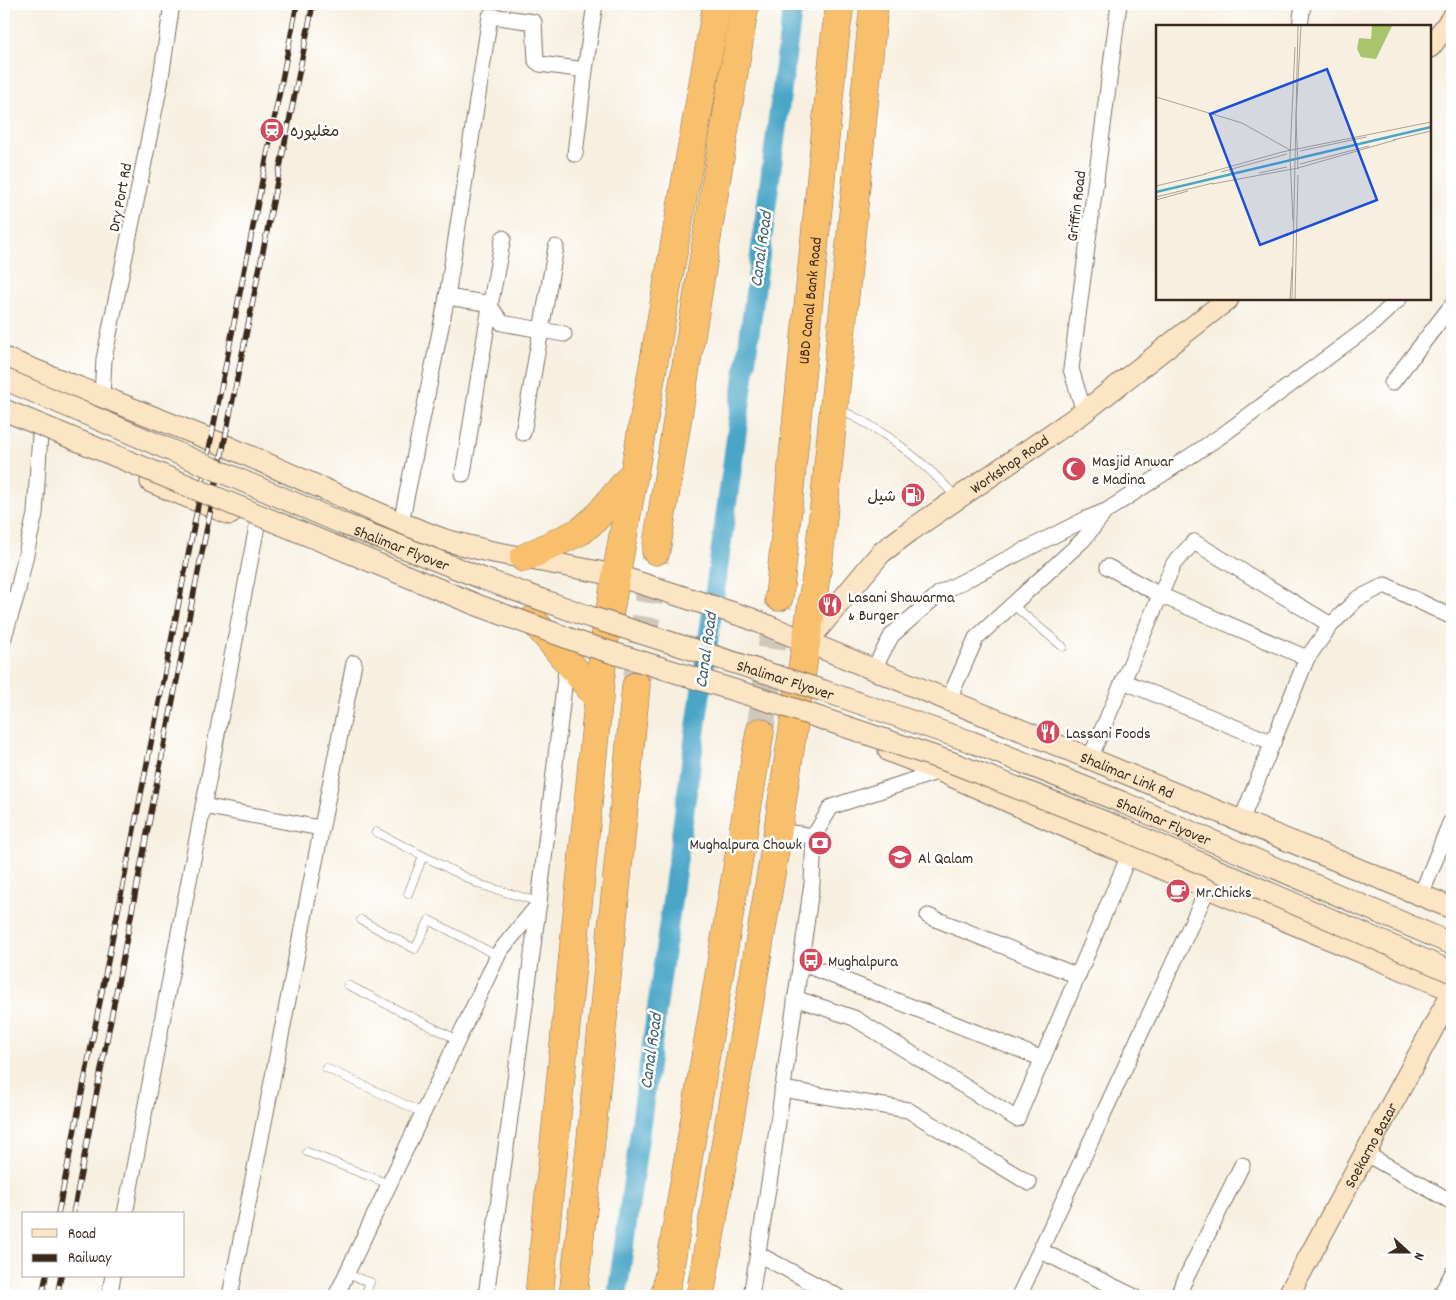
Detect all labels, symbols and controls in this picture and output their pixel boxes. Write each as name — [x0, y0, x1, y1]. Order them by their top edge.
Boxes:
inset map — [1156, 25, 1431, 300]
station icon: مغلپورہ — [259, 117, 285, 143]
place label: مغلپورہ — [290, 121, 339, 144]
street label: Dry Port Rd — [104, 161, 139, 234]
street label: Griffin Road — [1062, 170, 1093, 243]
water label: Canal Road — [745, 207, 781, 289]
street label: UBD Canal Bank Road — [793, 236, 829, 365]
street label: Workshop Road — [966, 430, 1054, 501]
place label: Masjid Anwar e Madina — [1092, 451, 1174, 492]
mosque icon: Masjid Anwar e Madina — [1061, 456, 1087, 482]
fuel station icon: شیل — [900, 482, 926, 508]
place label: شیل — [867, 486, 896, 509]
street label: Shalimar Flyover — [350, 520, 452, 578]
place label: Lasani Shawarma & Burger — [848, 587, 955, 628]
restaurant icon: Lasani Shawarma & Burger — [817, 592, 843, 618]
water label: Canal Road — [690, 608, 726, 690]
street label: Shalimar Flyover — [733, 655, 837, 708]
restaurant icon: Lassani Foods — [1035, 719, 1061, 745]
place label: Lassani Foods — [1066, 723, 1151, 746]
street label: Shalimar Link Rd — [1076, 747, 1177, 806]
street label: Shalimar Flyover — [1112, 792, 1214, 853]
bank icon: Mughalpura Chowk — [807, 830, 833, 856]
place label: Mughalpura Chowk — [689, 834, 802, 857]
school or university icon: Al Qalam — [887, 844, 913, 870]
place label: Al Qalam — [918, 848, 973, 871]
cafe icon: Mr.Chicks — [1165, 878, 1191, 904]
place label: Mr.Chicks — [1196, 882, 1252, 905]
bus stop icon: Mughalpura — [798, 947, 824, 973]
place label: Mughalpura — [828, 951, 898, 974]
water label: Canal Road — [635, 1009, 671, 1091]
street label: Soekarno Bazar — [1340, 1099, 1405, 1193]
legend — [22, 1212, 185, 1278]
text: Road — [68, 1224, 96, 1246]
north arrow — [1384, 1228, 1434, 1278]
text: Railway — [68, 1248, 112, 1270]
text: N — [1408, 1249, 1429, 1263]

